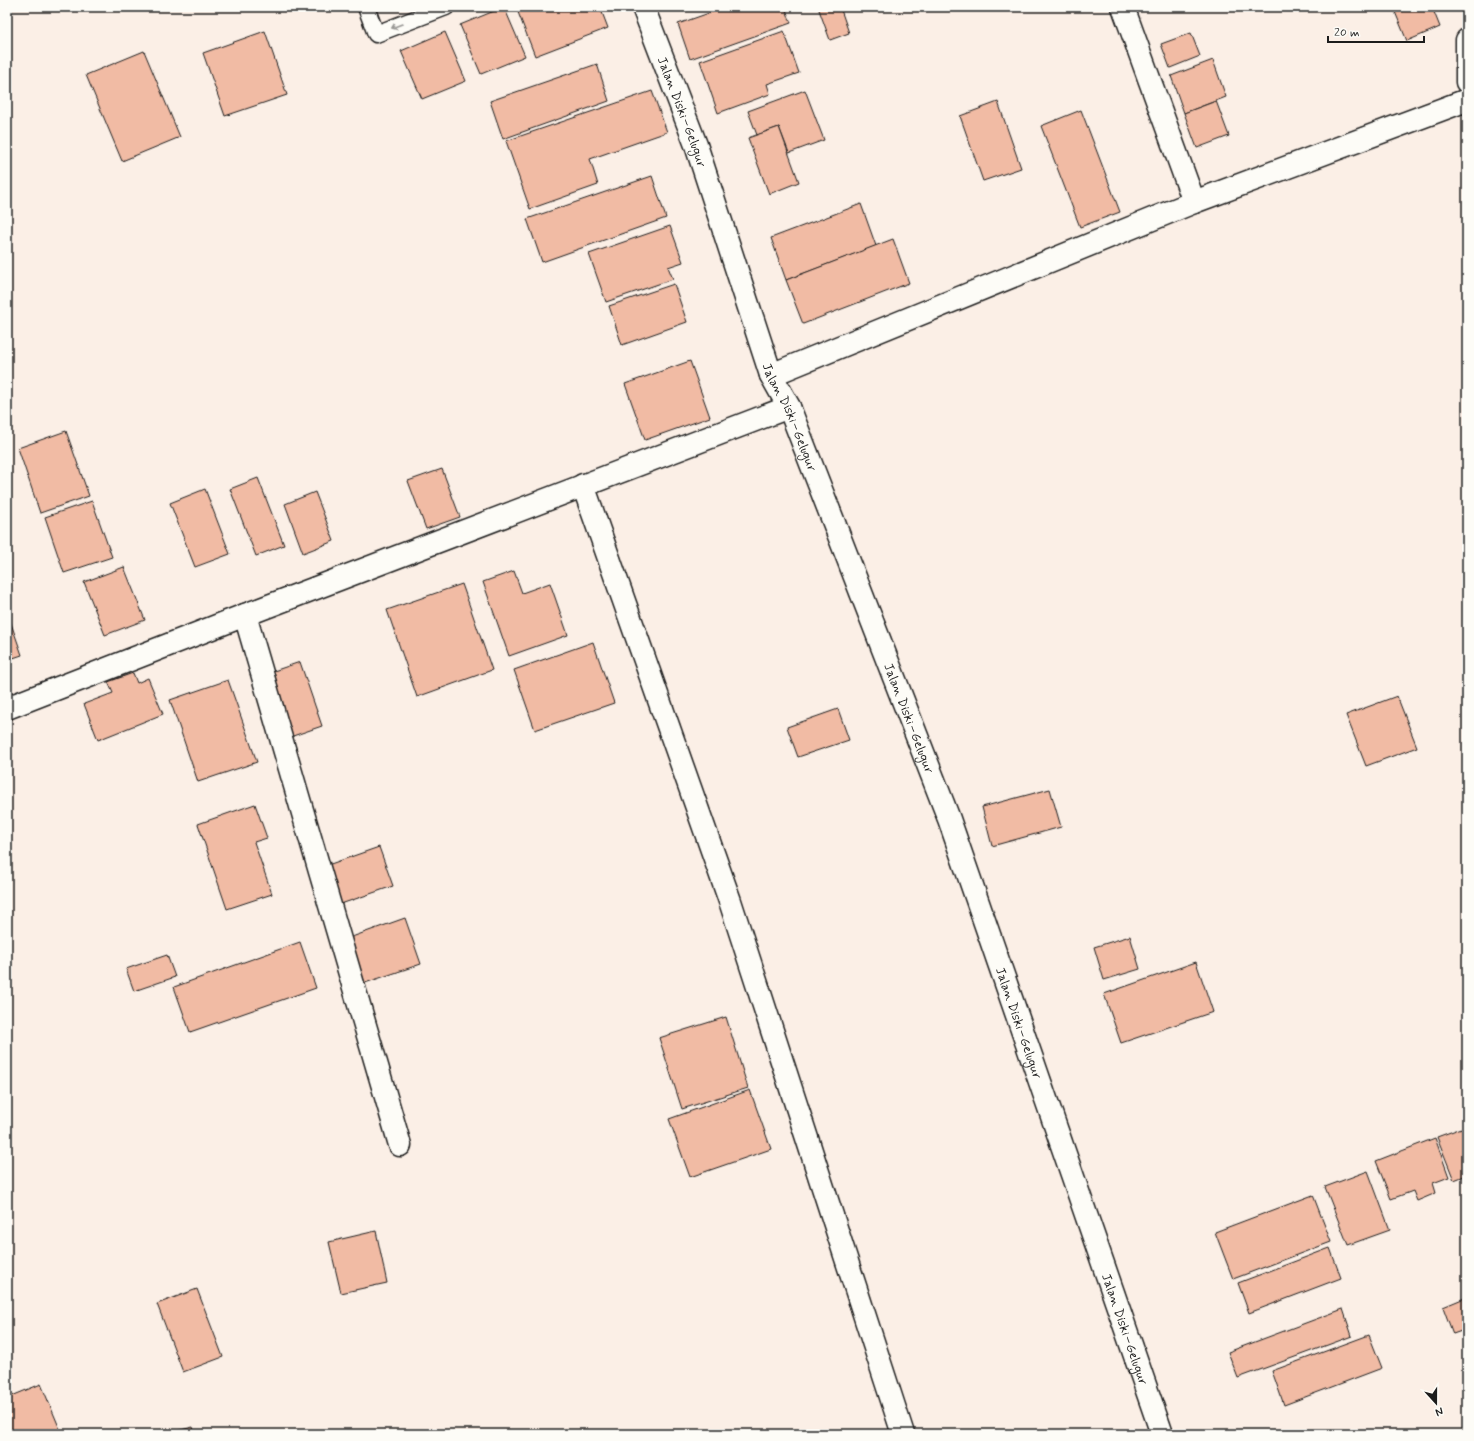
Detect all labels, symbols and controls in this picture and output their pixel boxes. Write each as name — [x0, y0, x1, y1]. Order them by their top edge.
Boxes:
scale bar — [1328, 18, 1424, 44]
one-way arrow — [391, 23, 403, 31]
text: 20 m — [1334, 25, 1360, 41]
street label: Jalan Diski–Gelugur — [653, 54, 710, 170]
street label: Jalan Diski–Gelugur — [758, 361, 820, 475]
street label: Jalan Diski–Gelugur — [879, 661, 938, 777]
street label: Jalan Diski–Gelugur — [991, 965, 1045, 1082]
street label: Jalan Diski–Gelugur — [1097, 1271, 1152, 1388]
north arrow — [1416, 1383, 1456, 1423]
text: N — [1433, 1404, 1445, 1419]

